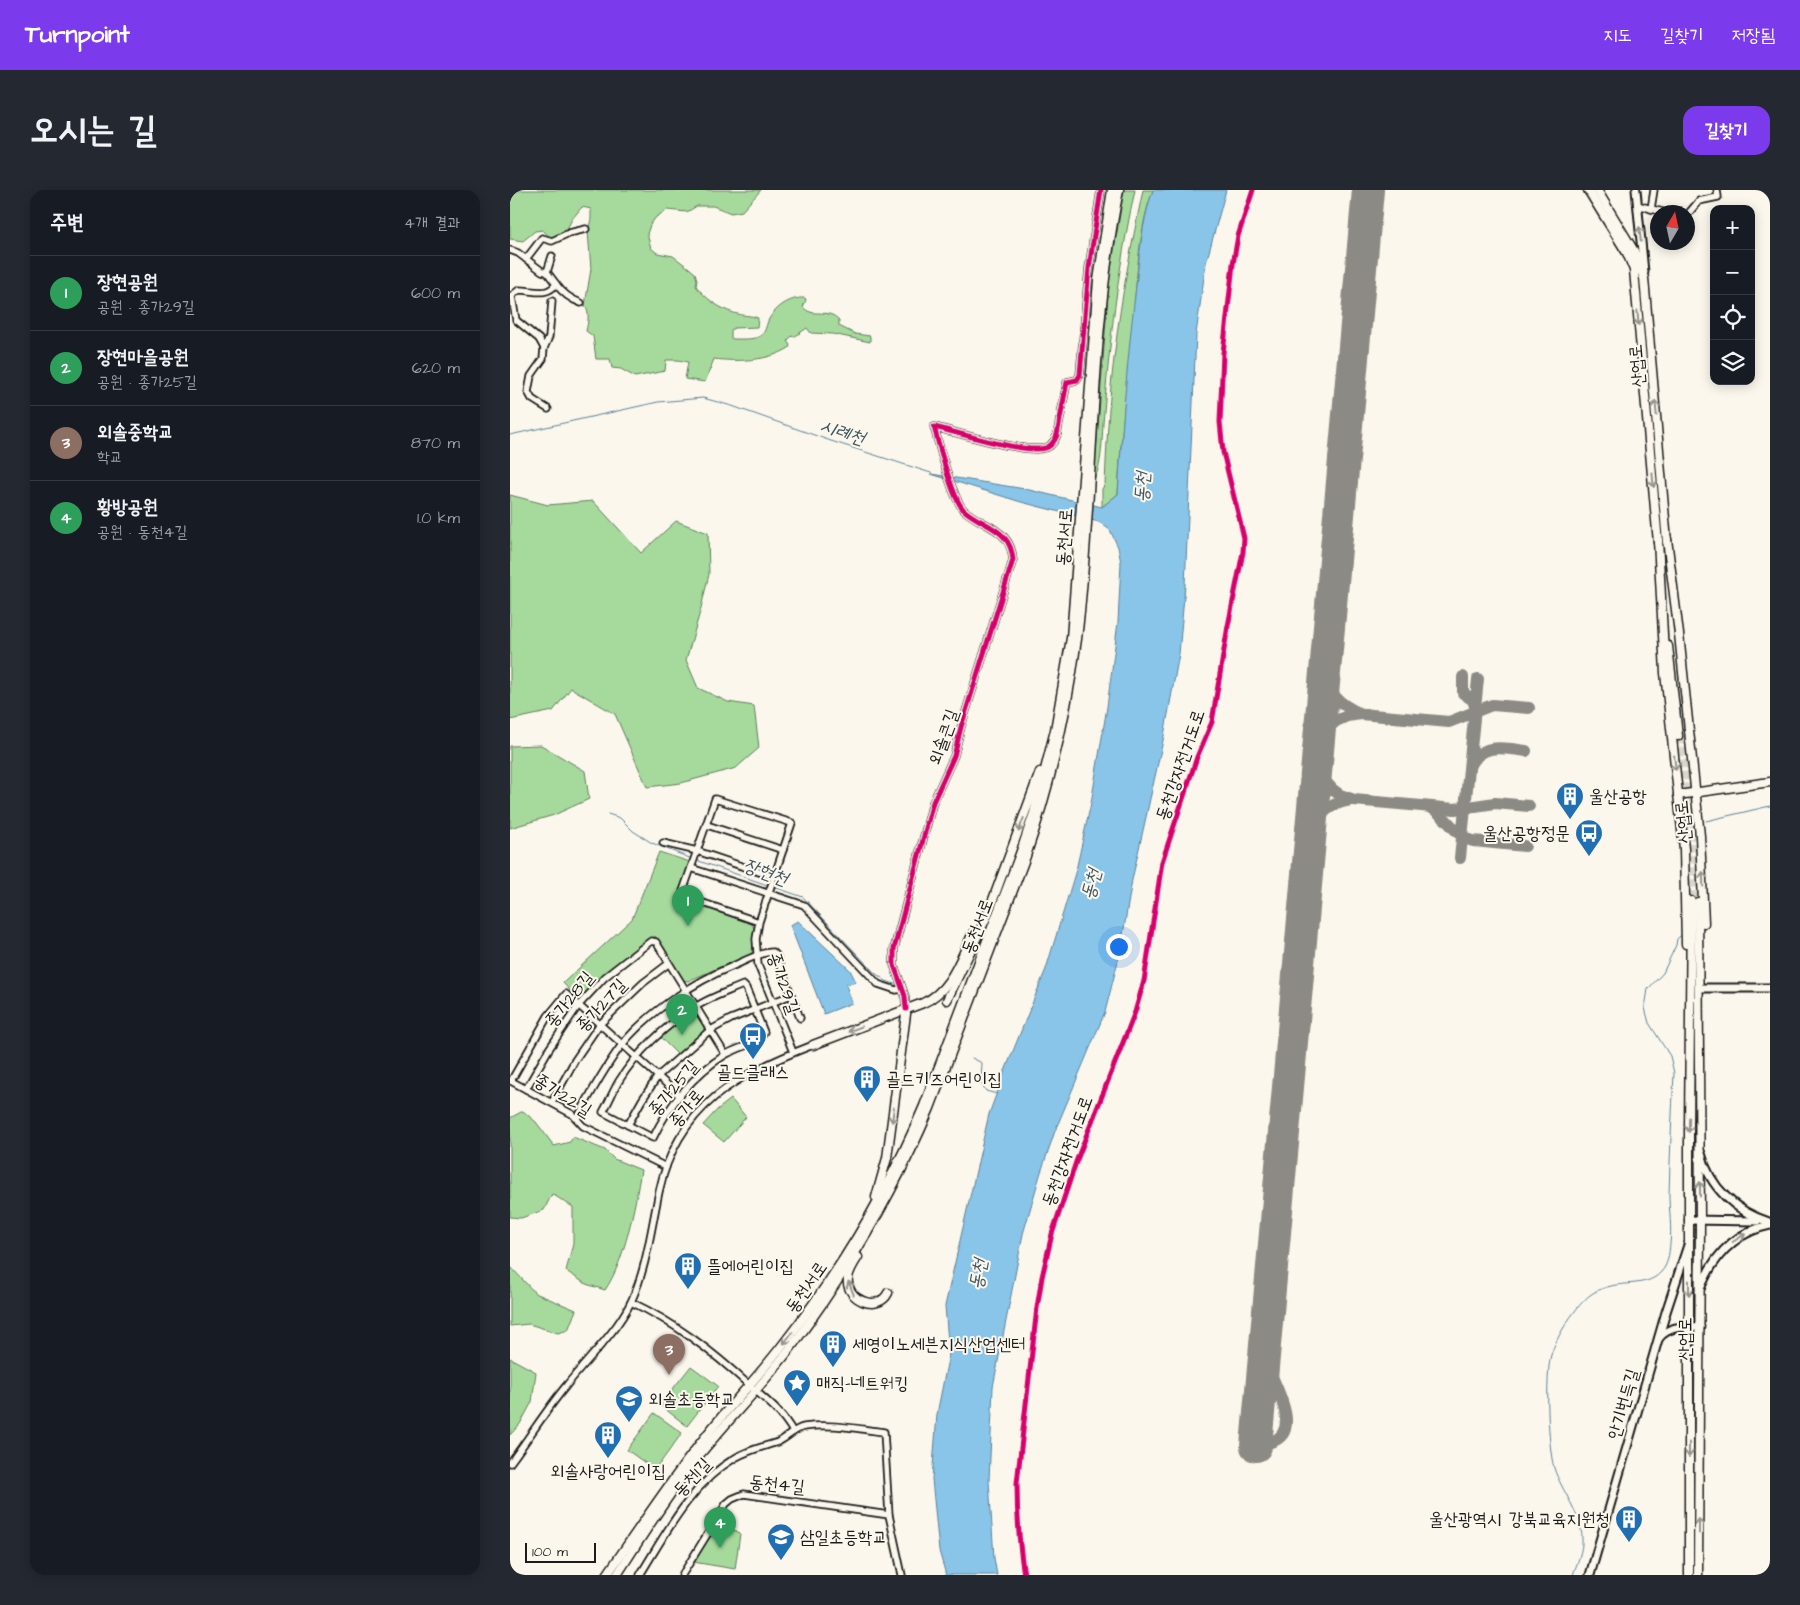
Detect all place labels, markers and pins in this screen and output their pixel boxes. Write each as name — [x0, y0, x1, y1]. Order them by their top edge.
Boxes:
building icon: 울산공항 — [1555, 781, 1585, 820]
place label: 울산공항 — [1589, 784, 1647, 809]
bus stop icon: 울산공항정문 — [1574, 818, 1604, 857]
place label: 울산공항정문 — [1483, 821, 1570, 846]
pin: 1 — [672, 885, 704, 926]
pin: 2 — [666, 994, 698, 1035]
bus stop icon: 골드클래스 — [738, 1021, 768, 1060]
place label: 골드클래스 — [717, 1060, 789, 1085]
building icon: 골드키즈어린이집 — [852, 1064, 882, 1103]
place label: 골드키즈어린이집 — [886, 1067, 1002, 1092]
building icon: 뜰에어린이집 — [673, 1251, 703, 1290]
place label: 뜰에어린이집 — [707, 1254, 794, 1279]
building icon: 세영이노세븐지식산업센터 — [818, 1329, 848, 1368]
place label: 세영이노세븐지식산업센터 — [852, 1332, 1026, 1357]
pin: 3 — [653, 1334, 685, 1375]
place icon: 매직-네트워킹 — [782, 1368, 812, 1407]
place label: 매직-네트워킹 — [816, 1371, 909, 1396]
school or university icon: 외솔초등학교 — [614, 1384, 644, 1423]
place label: 외솔초등학교 — [648, 1387, 735, 1412]
building icon: 외솔사랑어린이집 — [593, 1420, 623, 1459]
place label: 외솔사랑어린이집 — [550, 1459, 666, 1484]
building icon: 울산광역시 강북교육지원청 — [1614, 1504, 1644, 1543]
pin: 4 — [704, 1507, 736, 1548]
place label: 울산광역시 강북교육지원청 — [1429, 1507, 1610, 1532]
school or university icon: 삼일초등학교 — [766, 1522, 796, 1561]
place label: 삼일초등학교 — [800, 1525, 887, 1550]

